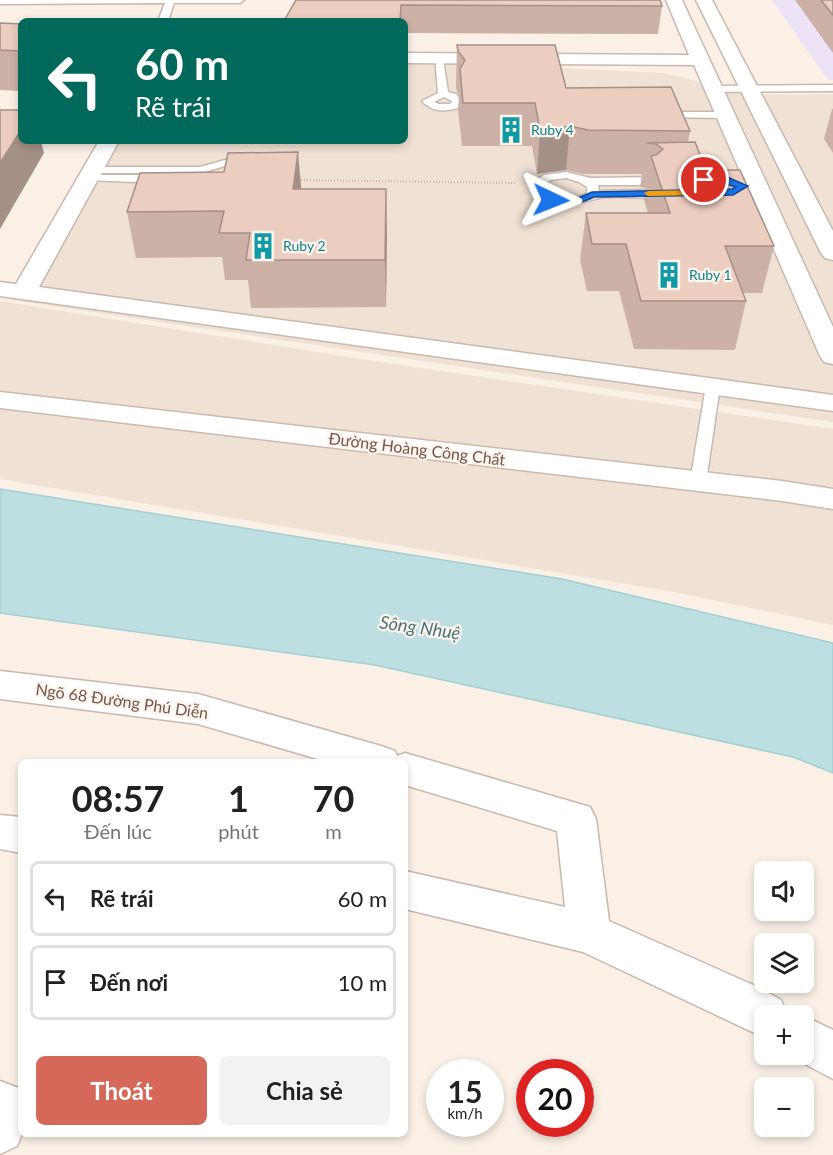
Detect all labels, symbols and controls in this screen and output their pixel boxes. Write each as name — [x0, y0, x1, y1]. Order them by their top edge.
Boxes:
text: 60 m — [135, 39, 229, 89]
icon: left — [36, 42, 114, 120]
text: Rẽ trái — [135, 90, 211, 123]
building icon: Ruby 4 — [496, 115, 526, 145]
place label: Ruby 4 — [531, 121, 574, 138]
pin — [678, 154, 729, 205]
icon: arrive — [687, 163, 720, 196]
position arrow — [519, 168, 583, 232]
building icon: Ruby 2 — [248, 231, 278, 261]
place label: Ruby 2 — [283, 237, 326, 254]
building icon: Ruby 1 — [654, 260, 684, 290]
place label: Ruby 1 — [689, 266, 732, 283]
street label: Đường Hoàng Công Chất — [328, 428, 507, 469]
water label: Sông Nhuệ — [378, 610, 462, 644]
street label: Ngõ 68 Đường Phú Diễn — [35, 679, 210, 722]
text: 08:57 — [72, 776, 164, 820]
text: 1 — [228, 776, 249, 820]
text: 70 — [313, 776, 354, 820]
text: Đến lúc — [84, 819, 152, 843]
text: phút — [218, 819, 259, 843]
text: m — [325, 819, 342, 843]
map controls — [754, 861, 814, 1137]
button: sound — [754, 861, 814, 921]
icon: left — [39, 882, 72, 915]
text: Rẽ trái — [90, 885, 154, 912]
text: 60 m — [338, 885, 387, 912]
button: layers — [754, 933, 814, 993]
icon: arrive — [39, 966, 72, 999]
text: Đến nơi — [90, 969, 168, 996]
text: 10 m — [338, 969, 387, 996]
button: + — [754, 1005, 814, 1065]
button: Thoát — [36, 1056, 207, 1125]
button: Chia sẻ — [219, 1056, 390, 1125]
speed limit sign: 20 — [516, 1059, 594, 1137]
text: 15 — [448, 1073, 482, 1109]
button: − — [754, 1077, 814, 1137]
text: km/h — [447, 1104, 483, 1122]

